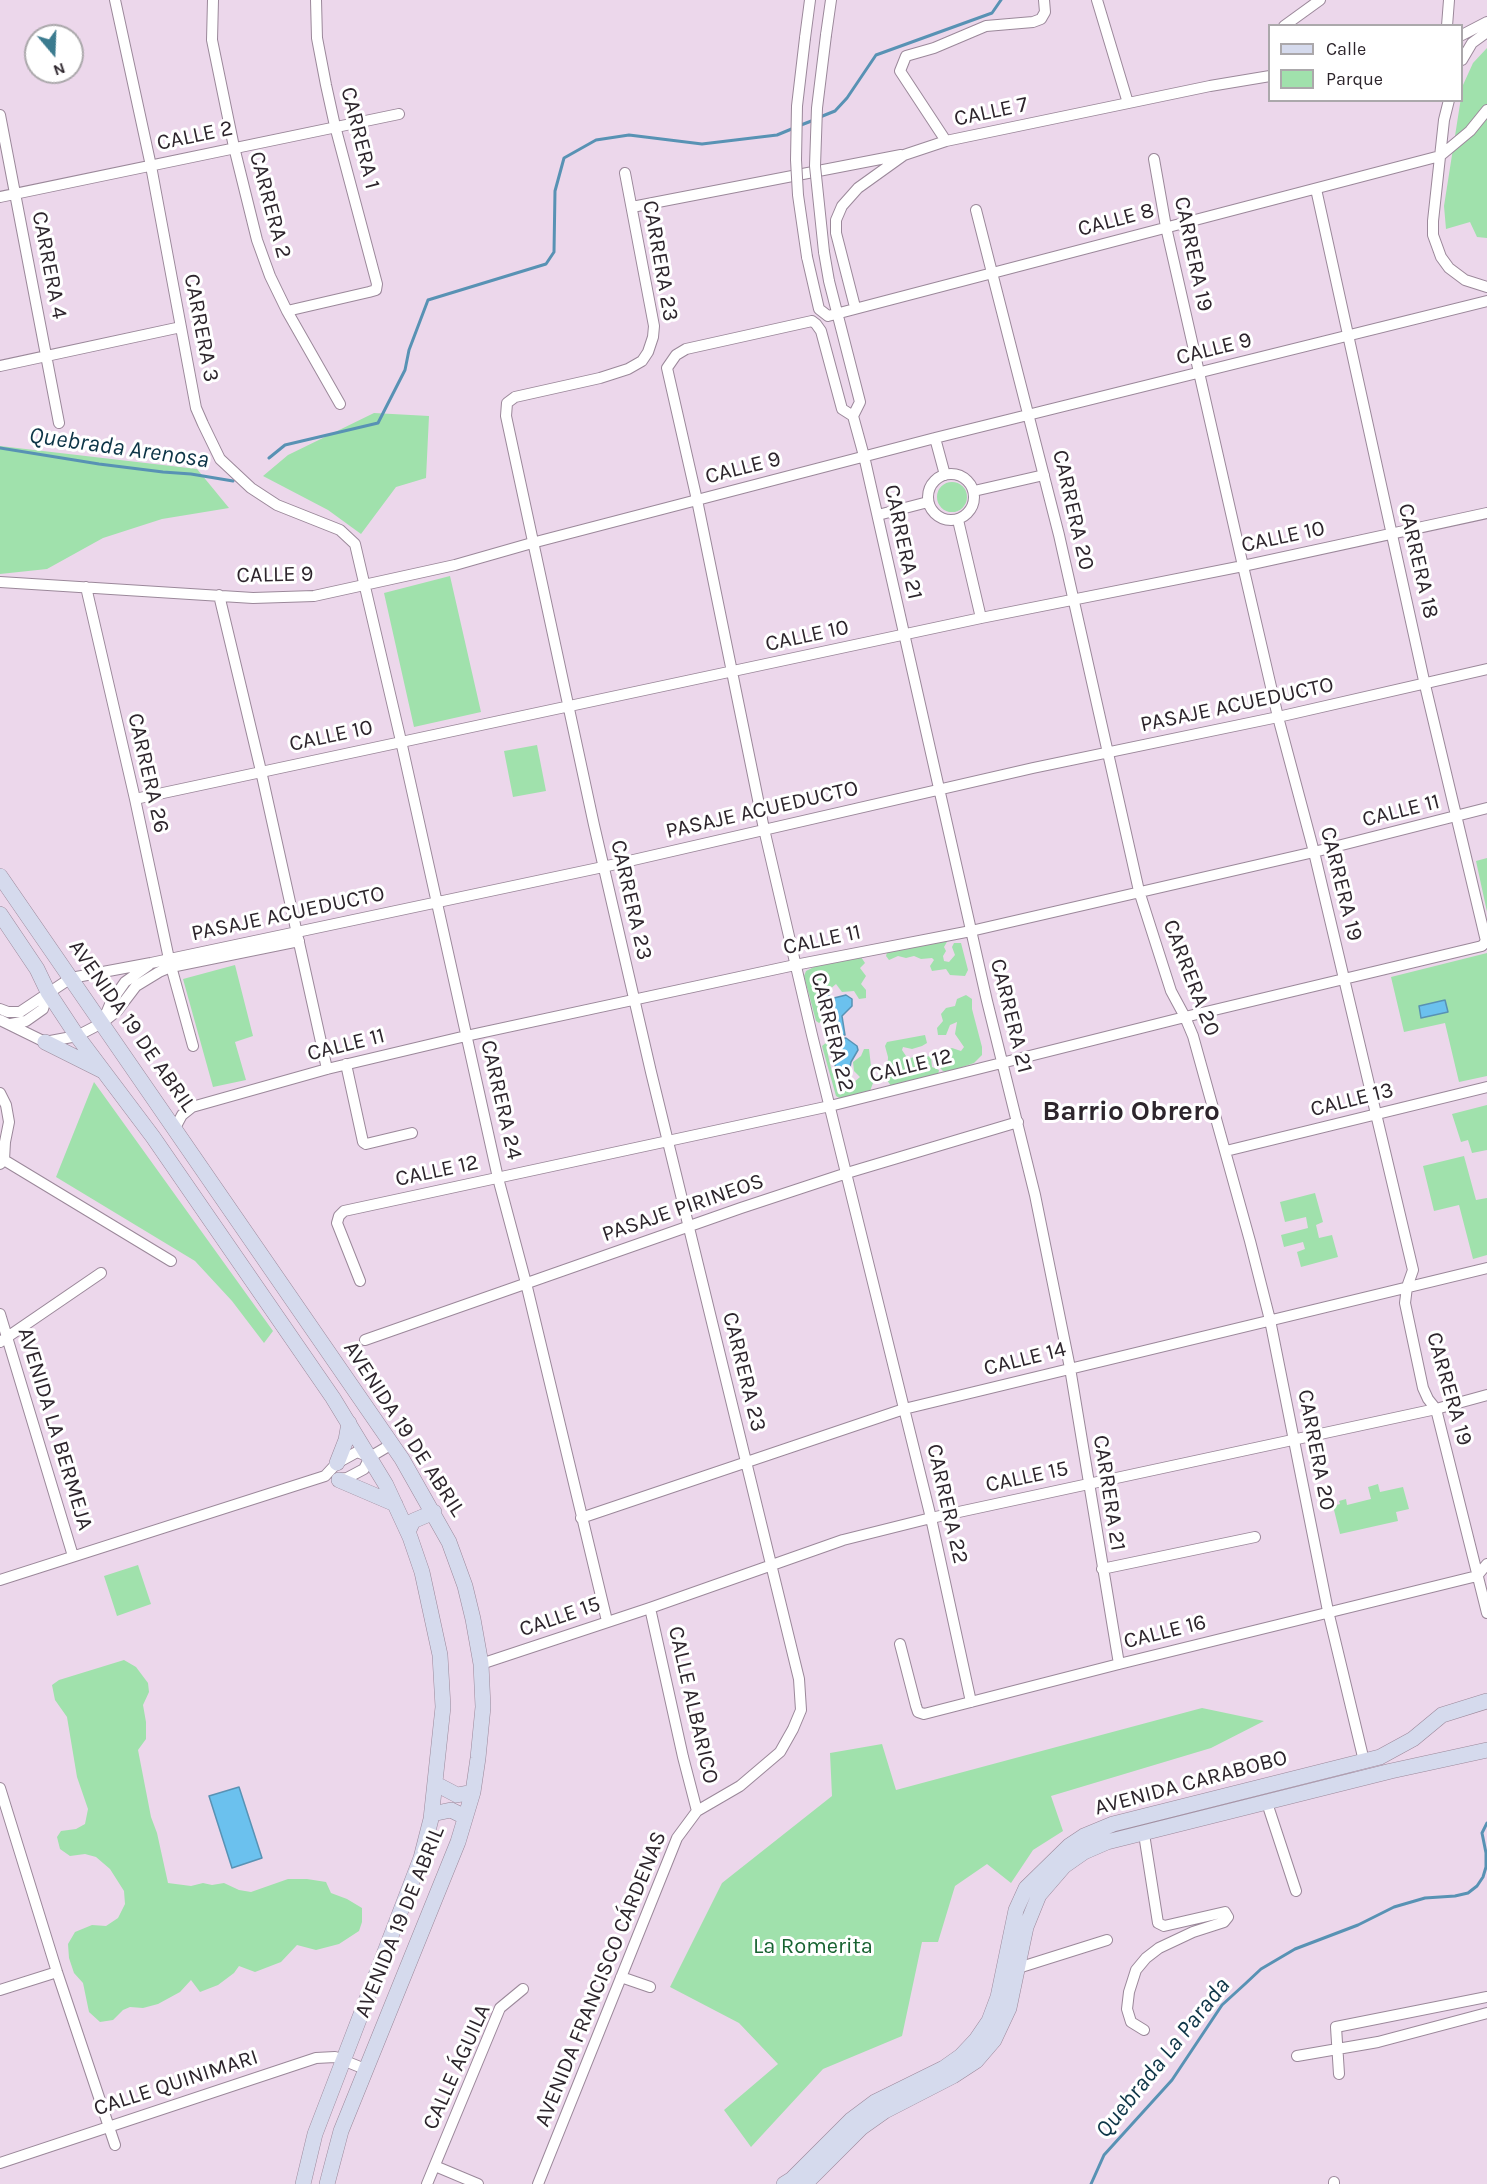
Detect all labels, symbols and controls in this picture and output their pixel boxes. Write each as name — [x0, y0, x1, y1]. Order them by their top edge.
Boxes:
north arrow — [24, 24, 84, 84]
legend — [1268, 24, 1463, 102]
text: Calle — [1326, 38, 1366, 60]
text: N — [51, 59, 68, 80]
text: Parque — [1326, 68, 1383, 90]
street label: CARRERA 1 — [335, 84, 385, 192]
street label: CALLE 7 — [952, 91, 1030, 133]
street label: CALLE 2 — [155, 115, 235, 157]
street label: CARRERA 2 — [243, 149, 297, 261]
street label: CARRERA 19 — [1168, 194, 1218, 314]
street label: CALLE 8 — [1075, 197, 1157, 243]
street label: CARRERA 23 — [636, 198, 684, 324]
street label: CARRERA 4 — [26, 209, 72, 321]
street label: CARRERA 3 — [178, 272, 224, 384]
street label: CALLE 9 — [1173, 327, 1255, 371]
water label: Quebrada Arenosa — [27, 421, 211, 475]
street label: CALLE 9 — [702, 446, 784, 490]
street label: CARRERA 20 — [1046, 447, 1100, 573]
street label: CARRERA 21 — [878, 482, 928, 602]
street label: CARRERA 18 — [1392, 501, 1444, 621]
street label: CALLE 10 — [1239, 515, 1327, 559]
street label: CALLE 9 — [236, 561, 314, 589]
street label: CALLE 10 — [763, 614, 851, 658]
street label: PASAJE ACUEDUCTO — [1138, 672, 1336, 738]
street label: CARRERA 26 — [121, 711, 175, 835]
street label: CALLE 10 — [287, 714, 375, 758]
street label: PASAJE ACUEDUCTO — [663, 775, 861, 845]
street label: CALLE 11 — [1360, 789, 1442, 833]
street label: CARRERA 19 — [1314, 824, 1368, 944]
street label: CARRERA 23 — [604, 837, 658, 963]
street label: PASAJE ACUEDUCTO — [189, 881, 387, 947]
street label: CARRERA 20 — [1157, 916, 1225, 1040]
street label: CALLE 11 — [781, 919, 863, 961]
street label: AVENIDA 19 DE ABRIL — [63, 935, 201, 1117]
street label: CARRERA 21 — [984, 956, 1038, 1076]
street label: CARRERA 22 — [804, 969, 860, 1095]
street label: CALLE 11 — [305, 1023, 387, 1067]
street label: CARRERA 24 — [474, 1038, 528, 1162]
street label: CALLE 12 — [867, 1043, 955, 1089]
street label: CALLE 13 — [1308, 1077, 1396, 1123]
district label: Barrio Obrero — [1042, 1095, 1220, 1129]
street label: CALLE 12 — [393, 1149, 481, 1193]
street label: PASAJE PIRINEOS — [599, 1168, 767, 1248]
street label: CARRERA 23 — [716, 1309, 772, 1435]
street label: AVENIDA LA BERMEJA — [12, 1324, 98, 1534]
street label: CARRERA 19 — [1420, 1329, 1478, 1449]
street label: AVENIDA 19 DE ABRIL — [337, 1336, 471, 1522]
street label: CALLE 14 — [981, 1336, 1069, 1382]
street label: CARRERA 20 — [1291, 1387, 1341, 1513]
street label: CARRERA 21 — [1087, 1433, 1131, 1553]
street label: CARRERA 22 — [920, 1441, 974, 1567]
street label: CALLE 15 — [983, 1455, 1071, 1499]
street label: CALLE 15 — [516, 1591, 604, 1643]
street label: CALLE 16 — [1121, 1609, 1209, 1655]
street label: CALLE ALBARICO — [662, 1624, 724, 1786]
street label: AVENIDA CARABOBO — [1092, 1745, 1290, 1821]
street label: AVENIDA 19 DE ABRIL — [350, 1823, 450, 2021]
street label: AVENIDA FRANCISCO CÁRDENAS — [530, 1827, 672, 2131]
park label: La Romerita — [753, 1934, 873, 1960]
water label: Quebrada La Parada — [1090, 1972, 1236, 2144]
street label: CALLE ÁGUILA — [418, 2000, 496, 2134]
street label: CALLE QUINIMARI — [90, 2044, 262, 2122]

